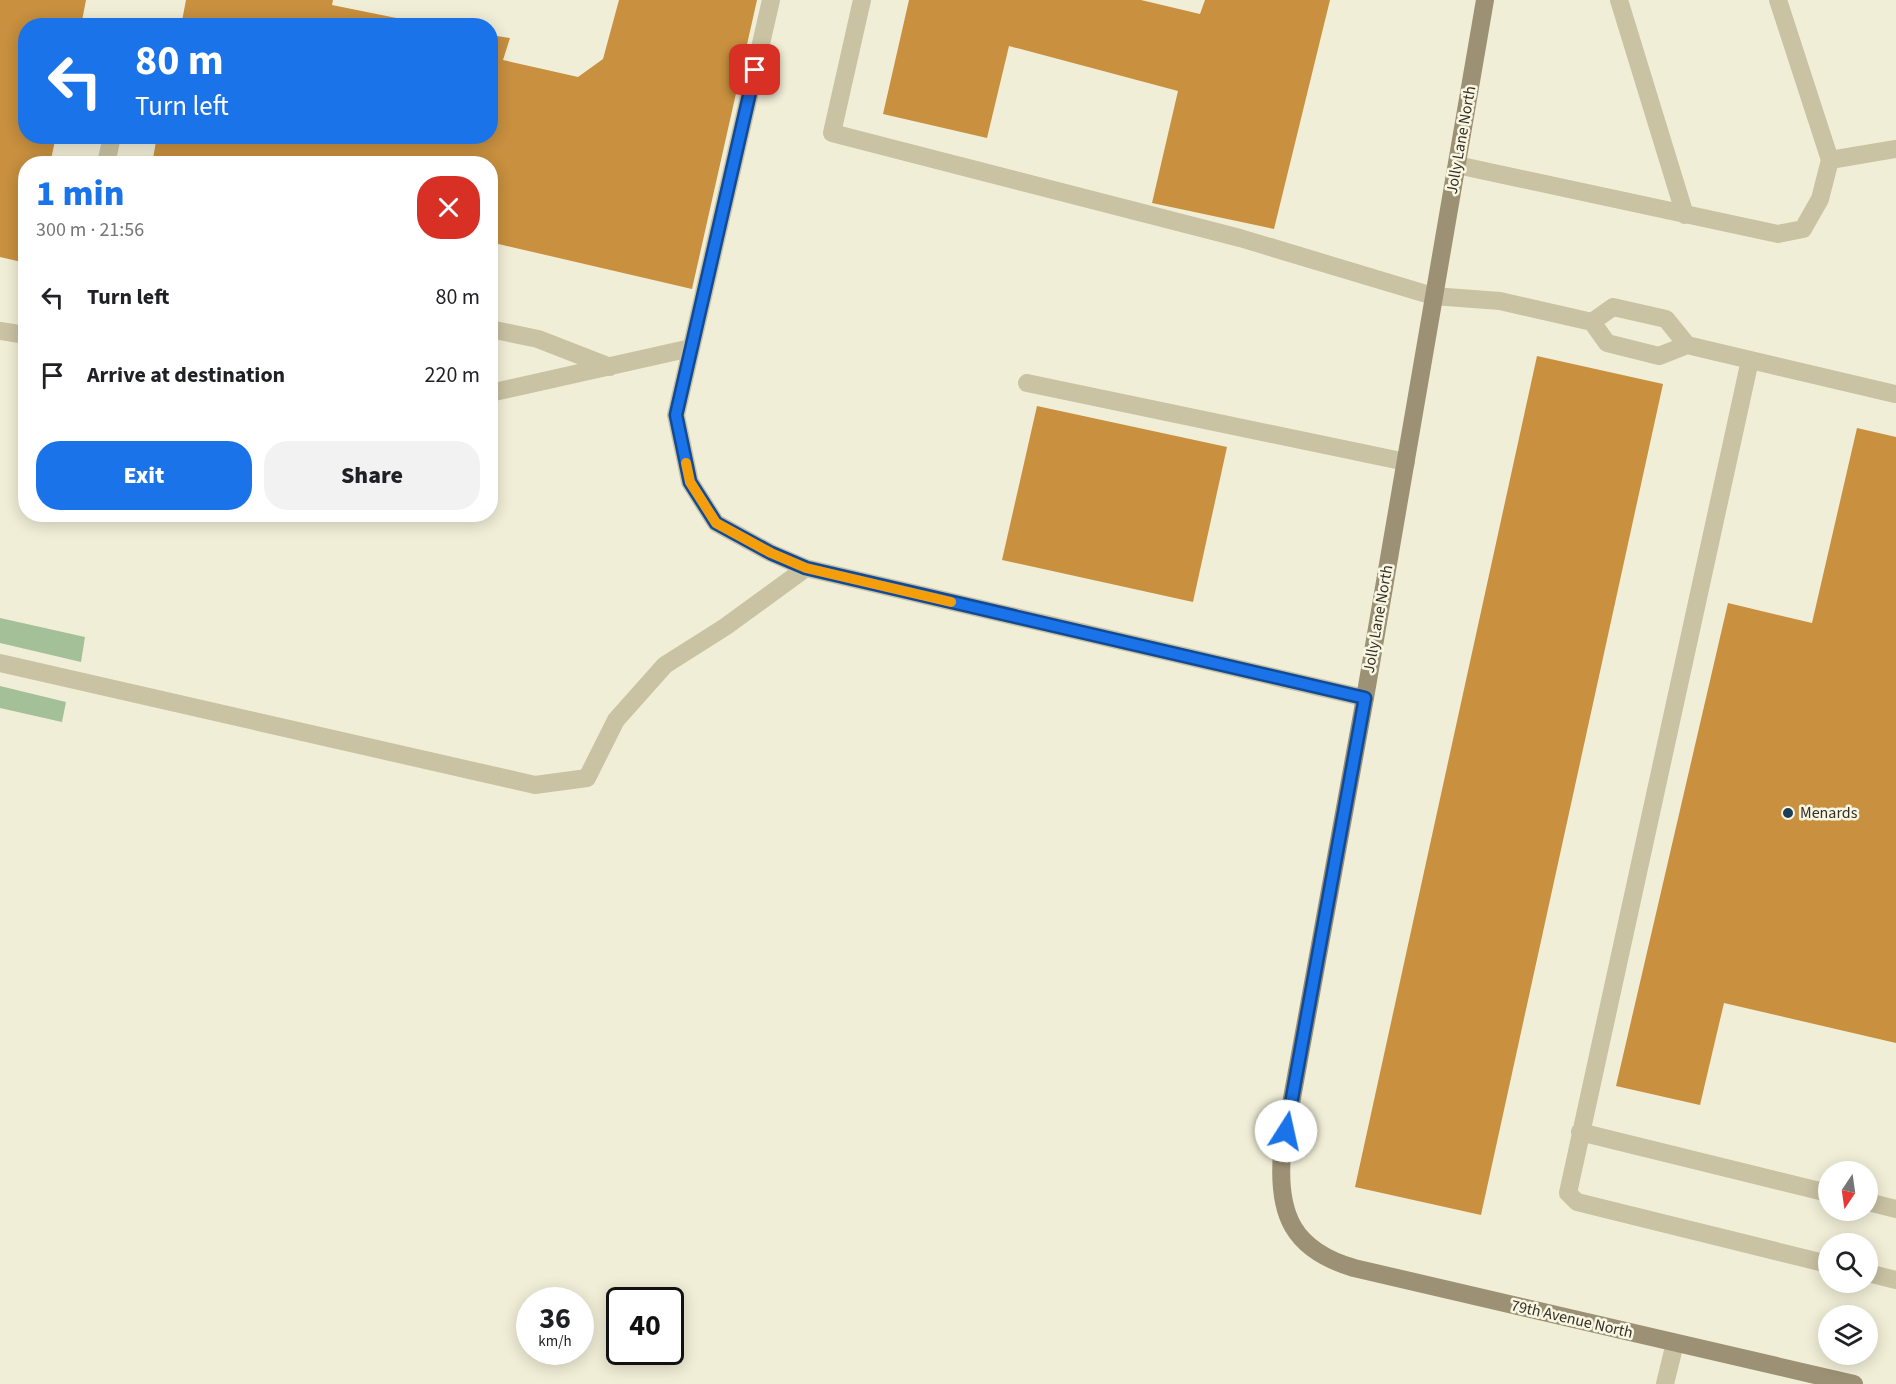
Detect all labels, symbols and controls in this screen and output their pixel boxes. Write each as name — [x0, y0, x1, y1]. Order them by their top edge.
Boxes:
text: 80 m — [135, 31, 224, 91]
icon: left — [36, 42, 114, 120]
pin — [729, 44, 780, 95]
icon: arrive — [738, 53, 771, 86]
street label: Jolly Lane North — [1441, 84, 1481, 196]
text: Turn left — [135, 87, 229, 126]
text: 1 min — [36, 168, 124, 219]
button: close — [417, 176, 480, 239]
text: 300 m · 21:56 — [36, 216, 144, 244]
icon: left — [36, 281, 69, 314]
text: Turn left — [87, 281, 169, 313]
text: 80 m — [435, 281, 480, 313]
icon: arrive — [36, 359, 69, 392]
text: Arrive at destination — [87, 359, 285, 391]
text: 220 m — [425, 359, 480, 391]
button: Exit — [36, 441, 252, 510]
button: Share — [264, 441, 480, 510]
street label: Jolly Lane North — [1358, 563, 1398, 675]
place label: Menards — [1800, 802, 1858, 824]
marker: Menards — [1781, 806, 1795, 820]
position arrow — [1254, 1099, 1318, 1163]
north arrow — [1818, 1161, 1878, 1221]
map controls — [1818, 1161, 1878, 1365]
button: search — [1818, 1233, 1878, 1293]
speed limit sign: 40 — [606, 1287, 684, 1365]
street label: 79th Avenue North — [1509, 1294, 1635, 1344]
text: 36 — [539, 1297, 571, 1340]
button: layers — [1818, 1305, 1878, 1365]
text: km/h — [538, 1331, 572, 1352]

